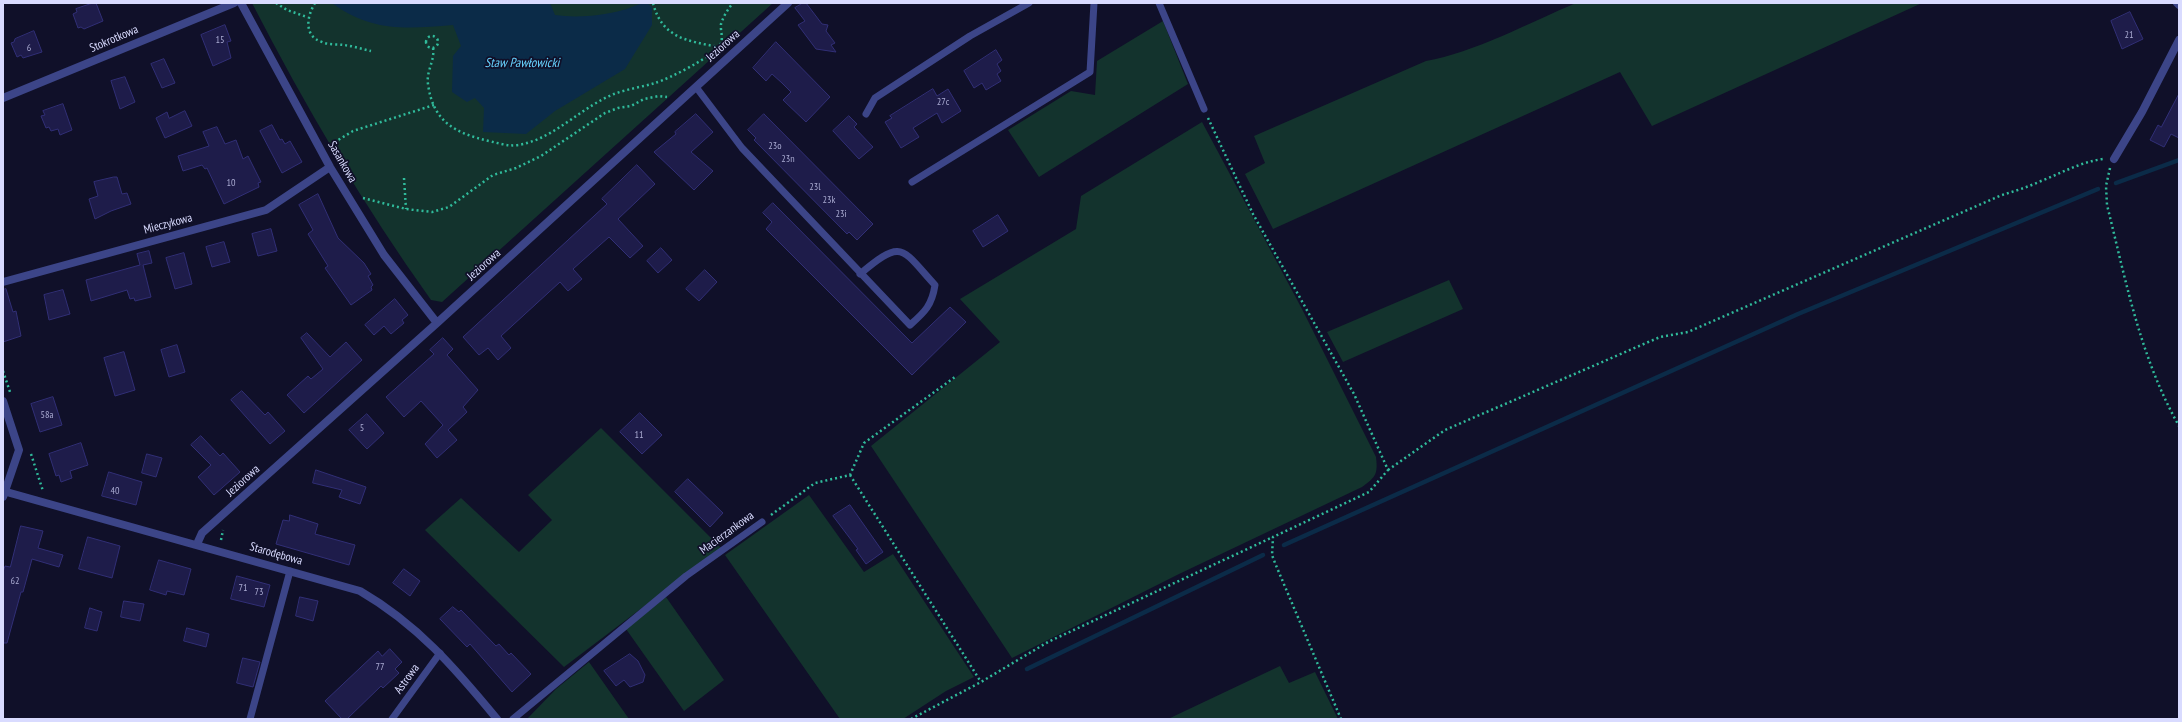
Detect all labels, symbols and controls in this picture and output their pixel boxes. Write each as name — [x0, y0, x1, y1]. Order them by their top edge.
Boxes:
street label: Stokrotkowa — [88, 22, 140, 56]
street label: Jeziorowa — [703, 27, 743, 65]
house number: 21 — [2125, 29, 2133, 41]
house number: 15 — [216, 34, 224, 46]
house number: 6 — [27, 42, 31, 54]
water label: Staw Pawłowicki — [485, 55, 559, 71]
house number: 27c — [937, 96, 949, 108]
street label: Sasankowa — [324, 139, 360, 185]
house number: 23o — [768, 140, 782, 152]
house number: 23n — [781, 153, 795, 165]
house number: 10 — [227, 177, 235, 189]
house number: 23l — [809, 181, 821, 193]
house number: 23k — [823, 194, 835, 206]
house number: 23i — [835, 208, 847, 220]
street label: Mieczykowa — [142, 211, 194, 237]
street label: Jeziorowa — [464, 246, 504, 284]
house number: 58a — [41, 409, 53, 421]
house number: 5 — [360, 422, 364, 434]
house number: 11 — [635, 429, 643, 441]
street label: Jeziorowa — [223, 462, 263, 500]
house number: 40 — [111, 485, 119, 497]
street label: Macierzankowa — [697, 509, 757, 557]
street label: Starodębowa — [248, 540, 304, 568]
house number: 62 — [11, 575, 19, 587]
house number: 71 — [239, 582, 247, 594]
house number: 73 — [255, 586, 263, 598]
house number: 77 — [376, 661, 384, 673]
street label: Astrowa — [391, 661, 423, 697]

